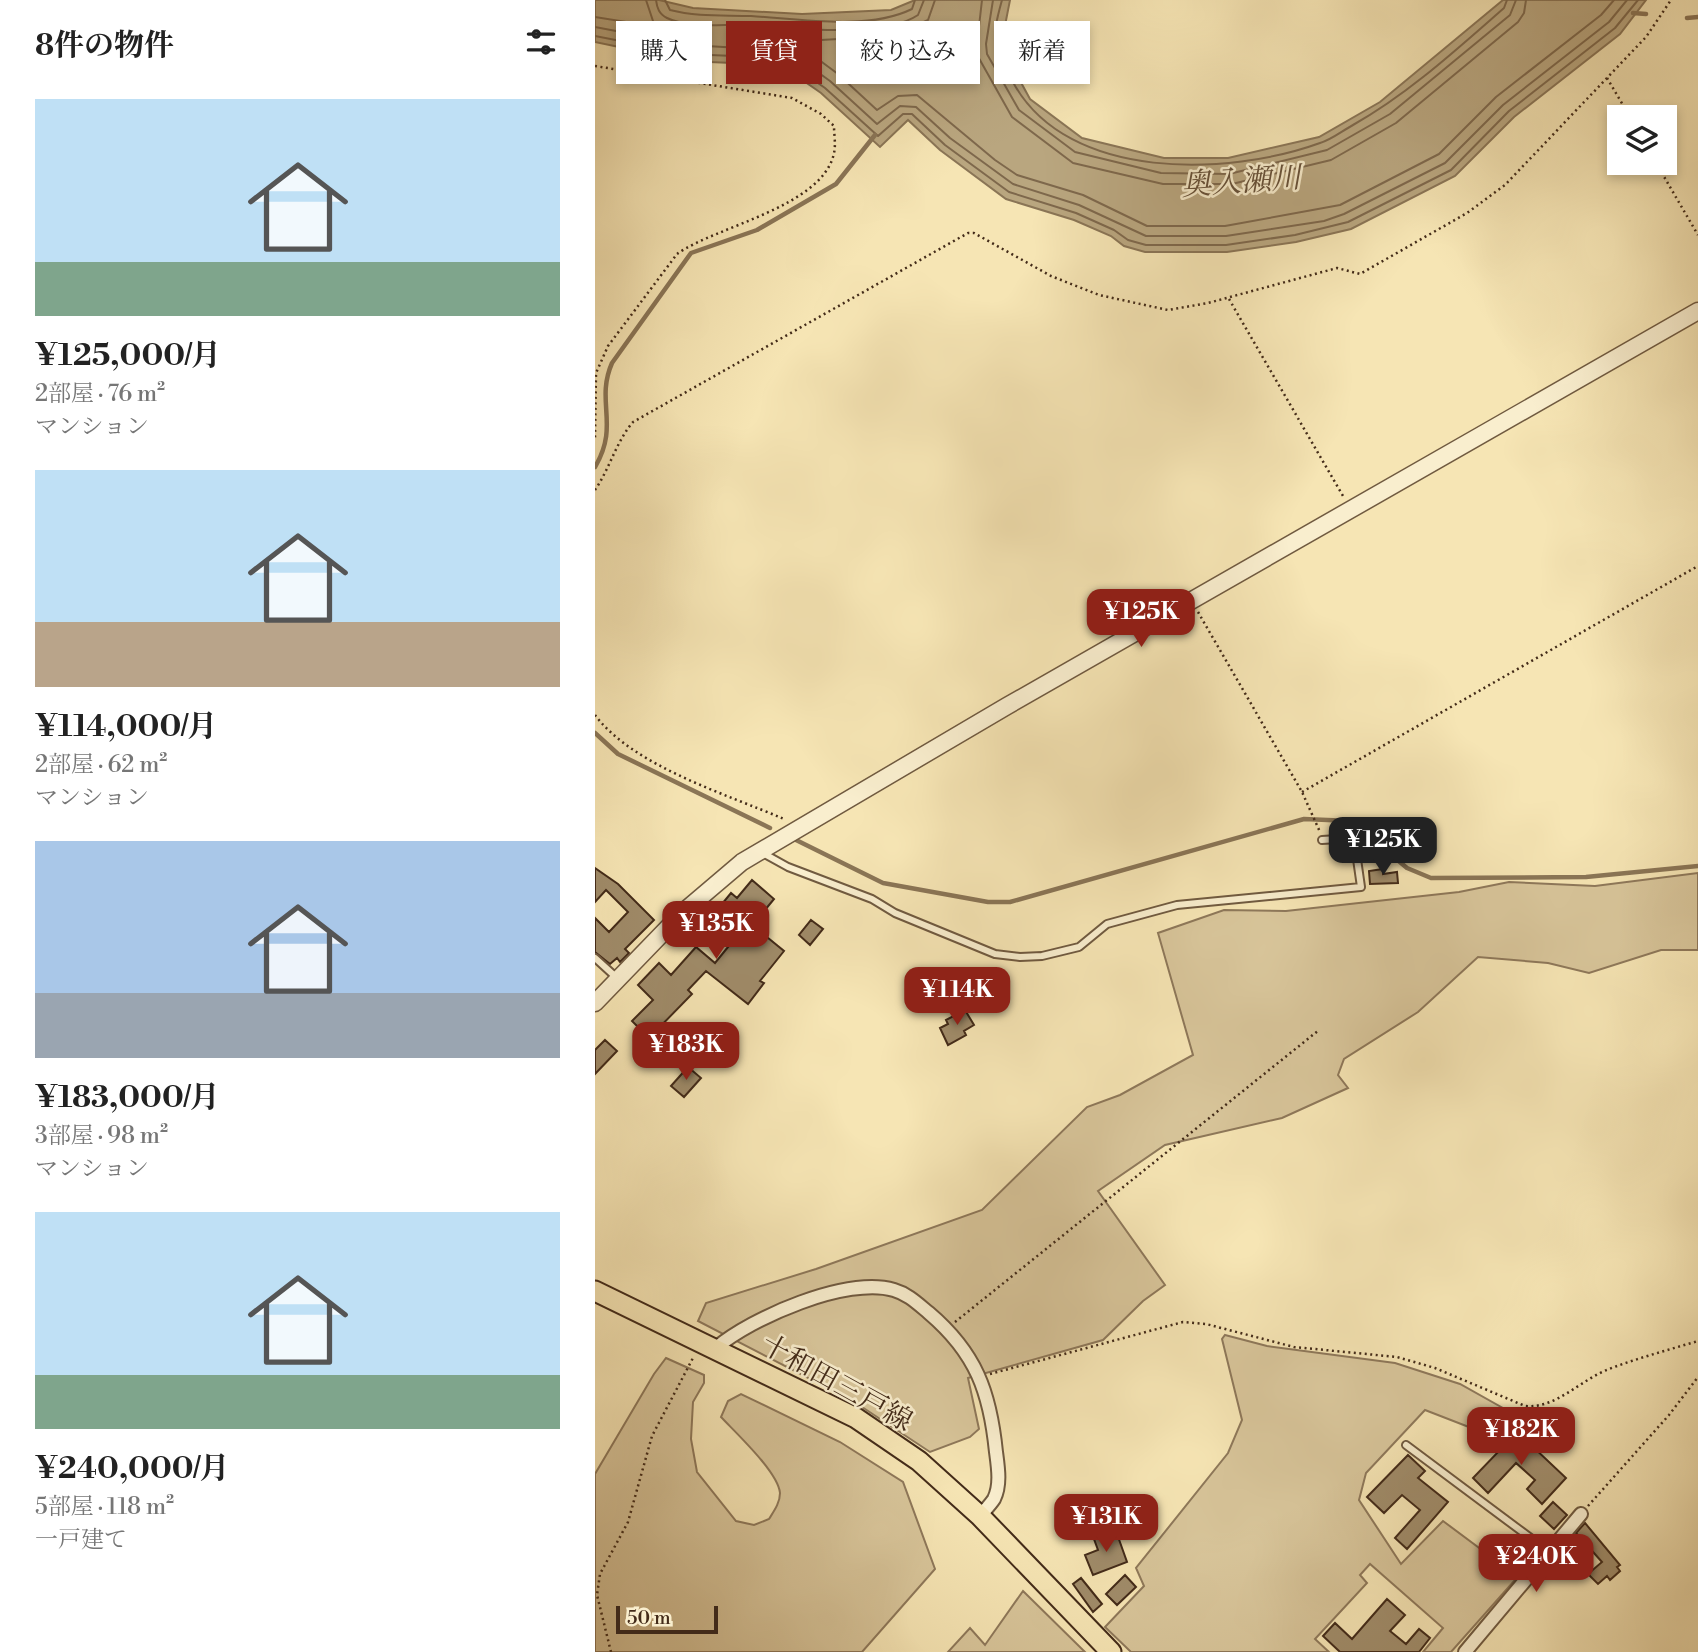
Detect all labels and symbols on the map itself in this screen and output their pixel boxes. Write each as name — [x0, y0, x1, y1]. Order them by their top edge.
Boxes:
water label: 奥入瀬川 — [1180, 159, 1305, 205]
pin: ¥125K — [1092, 590, 1190, 649]
pin: ¥125K — [1334, 818, 1432, 877]
pin: ¥135K — [667, 902, 765, 961]
pin: ¥114K — [908, 968, 1006, 1027]
pin: ¥183K — [637, 1023, 735, 1082]
street label: 十和田三戸線 — [754, 1327, 918, 1439]
pin: ¥182K — [1472, 1408, 1570, 1467]
pin: ¥131K — [1057, 1494, 1155, 1554]
pin: ¥240K — [1487, 1534, 1585, 1594]
scale bar — [616, 1603, 717, 1635]

